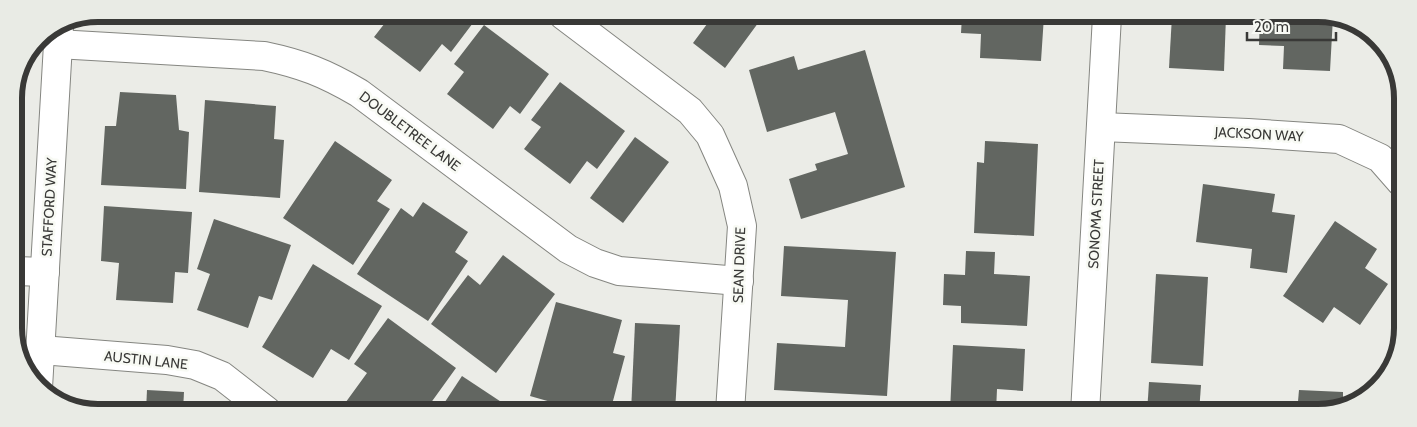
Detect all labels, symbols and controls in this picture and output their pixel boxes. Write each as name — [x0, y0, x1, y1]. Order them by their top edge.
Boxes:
scale bar — [1247, 10, 1336, 42]
text: 20 m — [1254, 18, 1289, 36]
street label: DOUBLETREE LANE — [356, 87, 464, 175]
street label: JACKSON WAY — [1213, 123, 1305, 145]
street label: STAFFORD WAY — [37, 156, 61, 257]
street label: SONOMA STREET — [1084, 158, 1108, 269]
street label: SEAN DRIVE — [729, 226, 749, 303]
street label: AUSTIN LANE — [103, 347, 189, 373]

